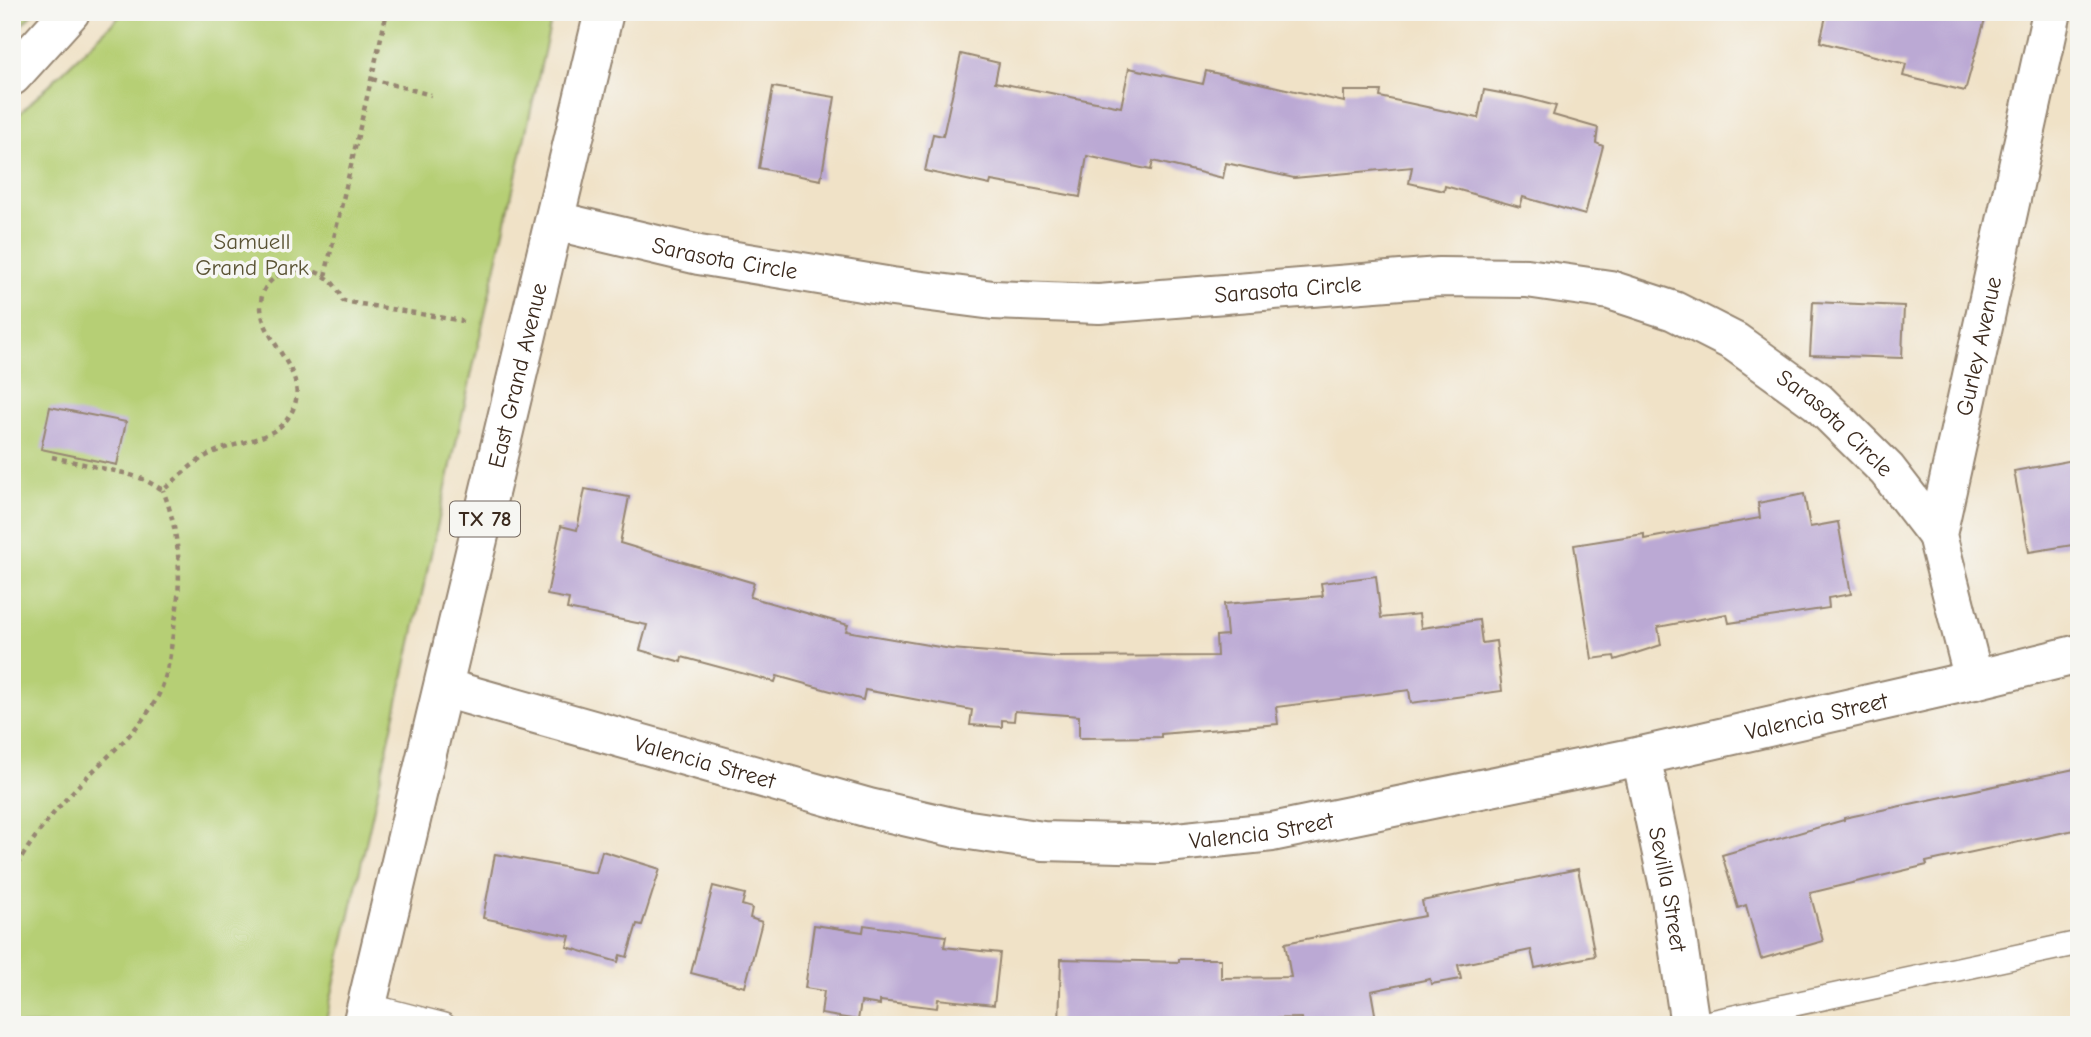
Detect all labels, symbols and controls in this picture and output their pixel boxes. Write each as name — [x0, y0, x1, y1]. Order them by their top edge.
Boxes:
park label: Samuell Grand Park — [195, 228, 309, 281]
street label: Sarasota Circle — [649, 231, 800, 285]
street label: Sarasota Circle — [1213, 270, 1363, 309]
street label: Gurley Avenue — [1951, 274, 2007, 419]
street label: East Grand Avenue — [483, 280, 553, 471]
street label: Sarasota Circle — [1771, 364, 1898, 482]
road number: TX 78 — [450, 502, 520, 536]
street label: Valencia Street — [1742, 687, 1892, 746]
street label: Valencia Street — [631, 729, 780, 795]
street label: Valencia Street — [1188, 806, 1337, 855]
street label: Sevilla Street — [1643, 824, 1692, 955]

